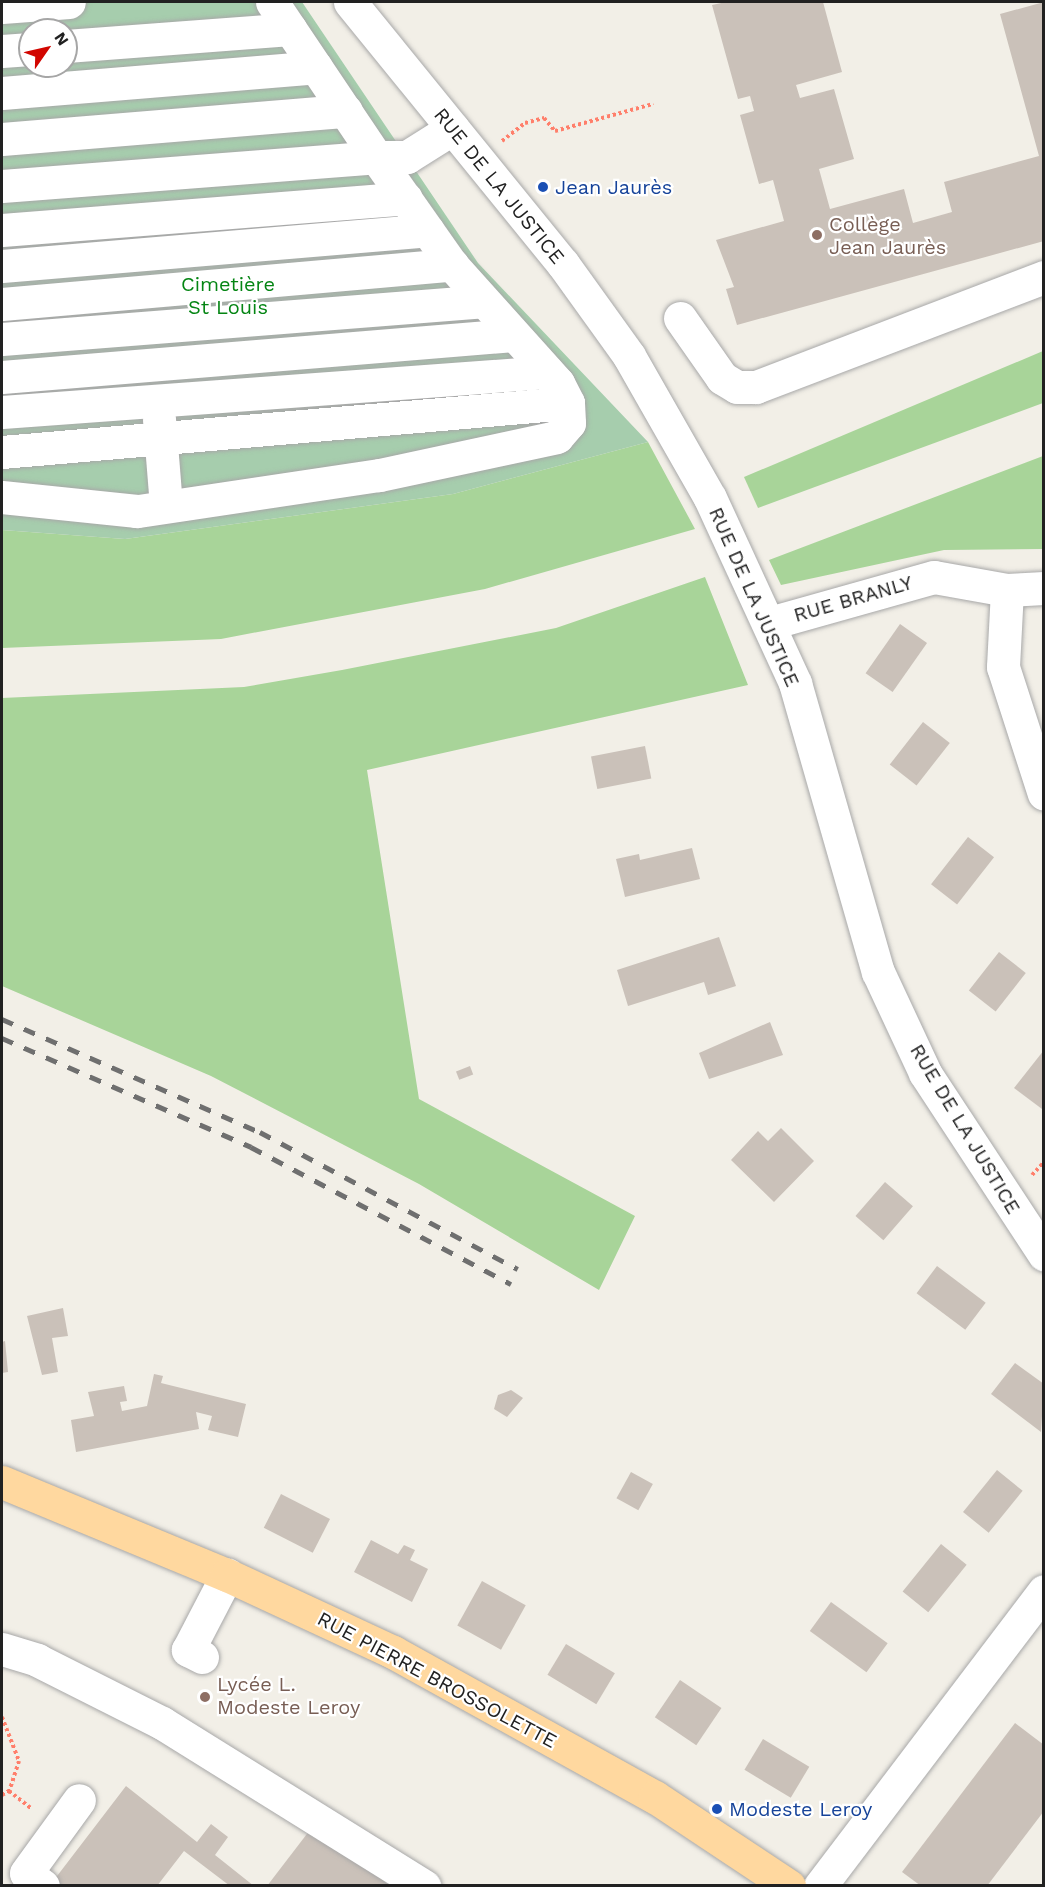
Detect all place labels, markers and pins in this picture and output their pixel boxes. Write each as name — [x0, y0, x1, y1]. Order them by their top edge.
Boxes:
place label: Jean Jaurès — [555, 175, 673, 199]
marker: Jean Jaurès — [536, 180, 550, 194]
place label: Collège Jean Jaurès — [829, 212, 947, 259]
marker: Collège Jean Jaurès — [810, 228, 824, 242]
place label: Lycée L. Modeste Leroy — [217, 1673, 360, 1720]
marker: Lycée L. Modeste Leroy — [198, 1690, 212, 1704]
place label: Modeste Leroy — [729, 1797, 872, 1821]
marker: Modeste Leroy — [710, 1802, 724, 1816]

